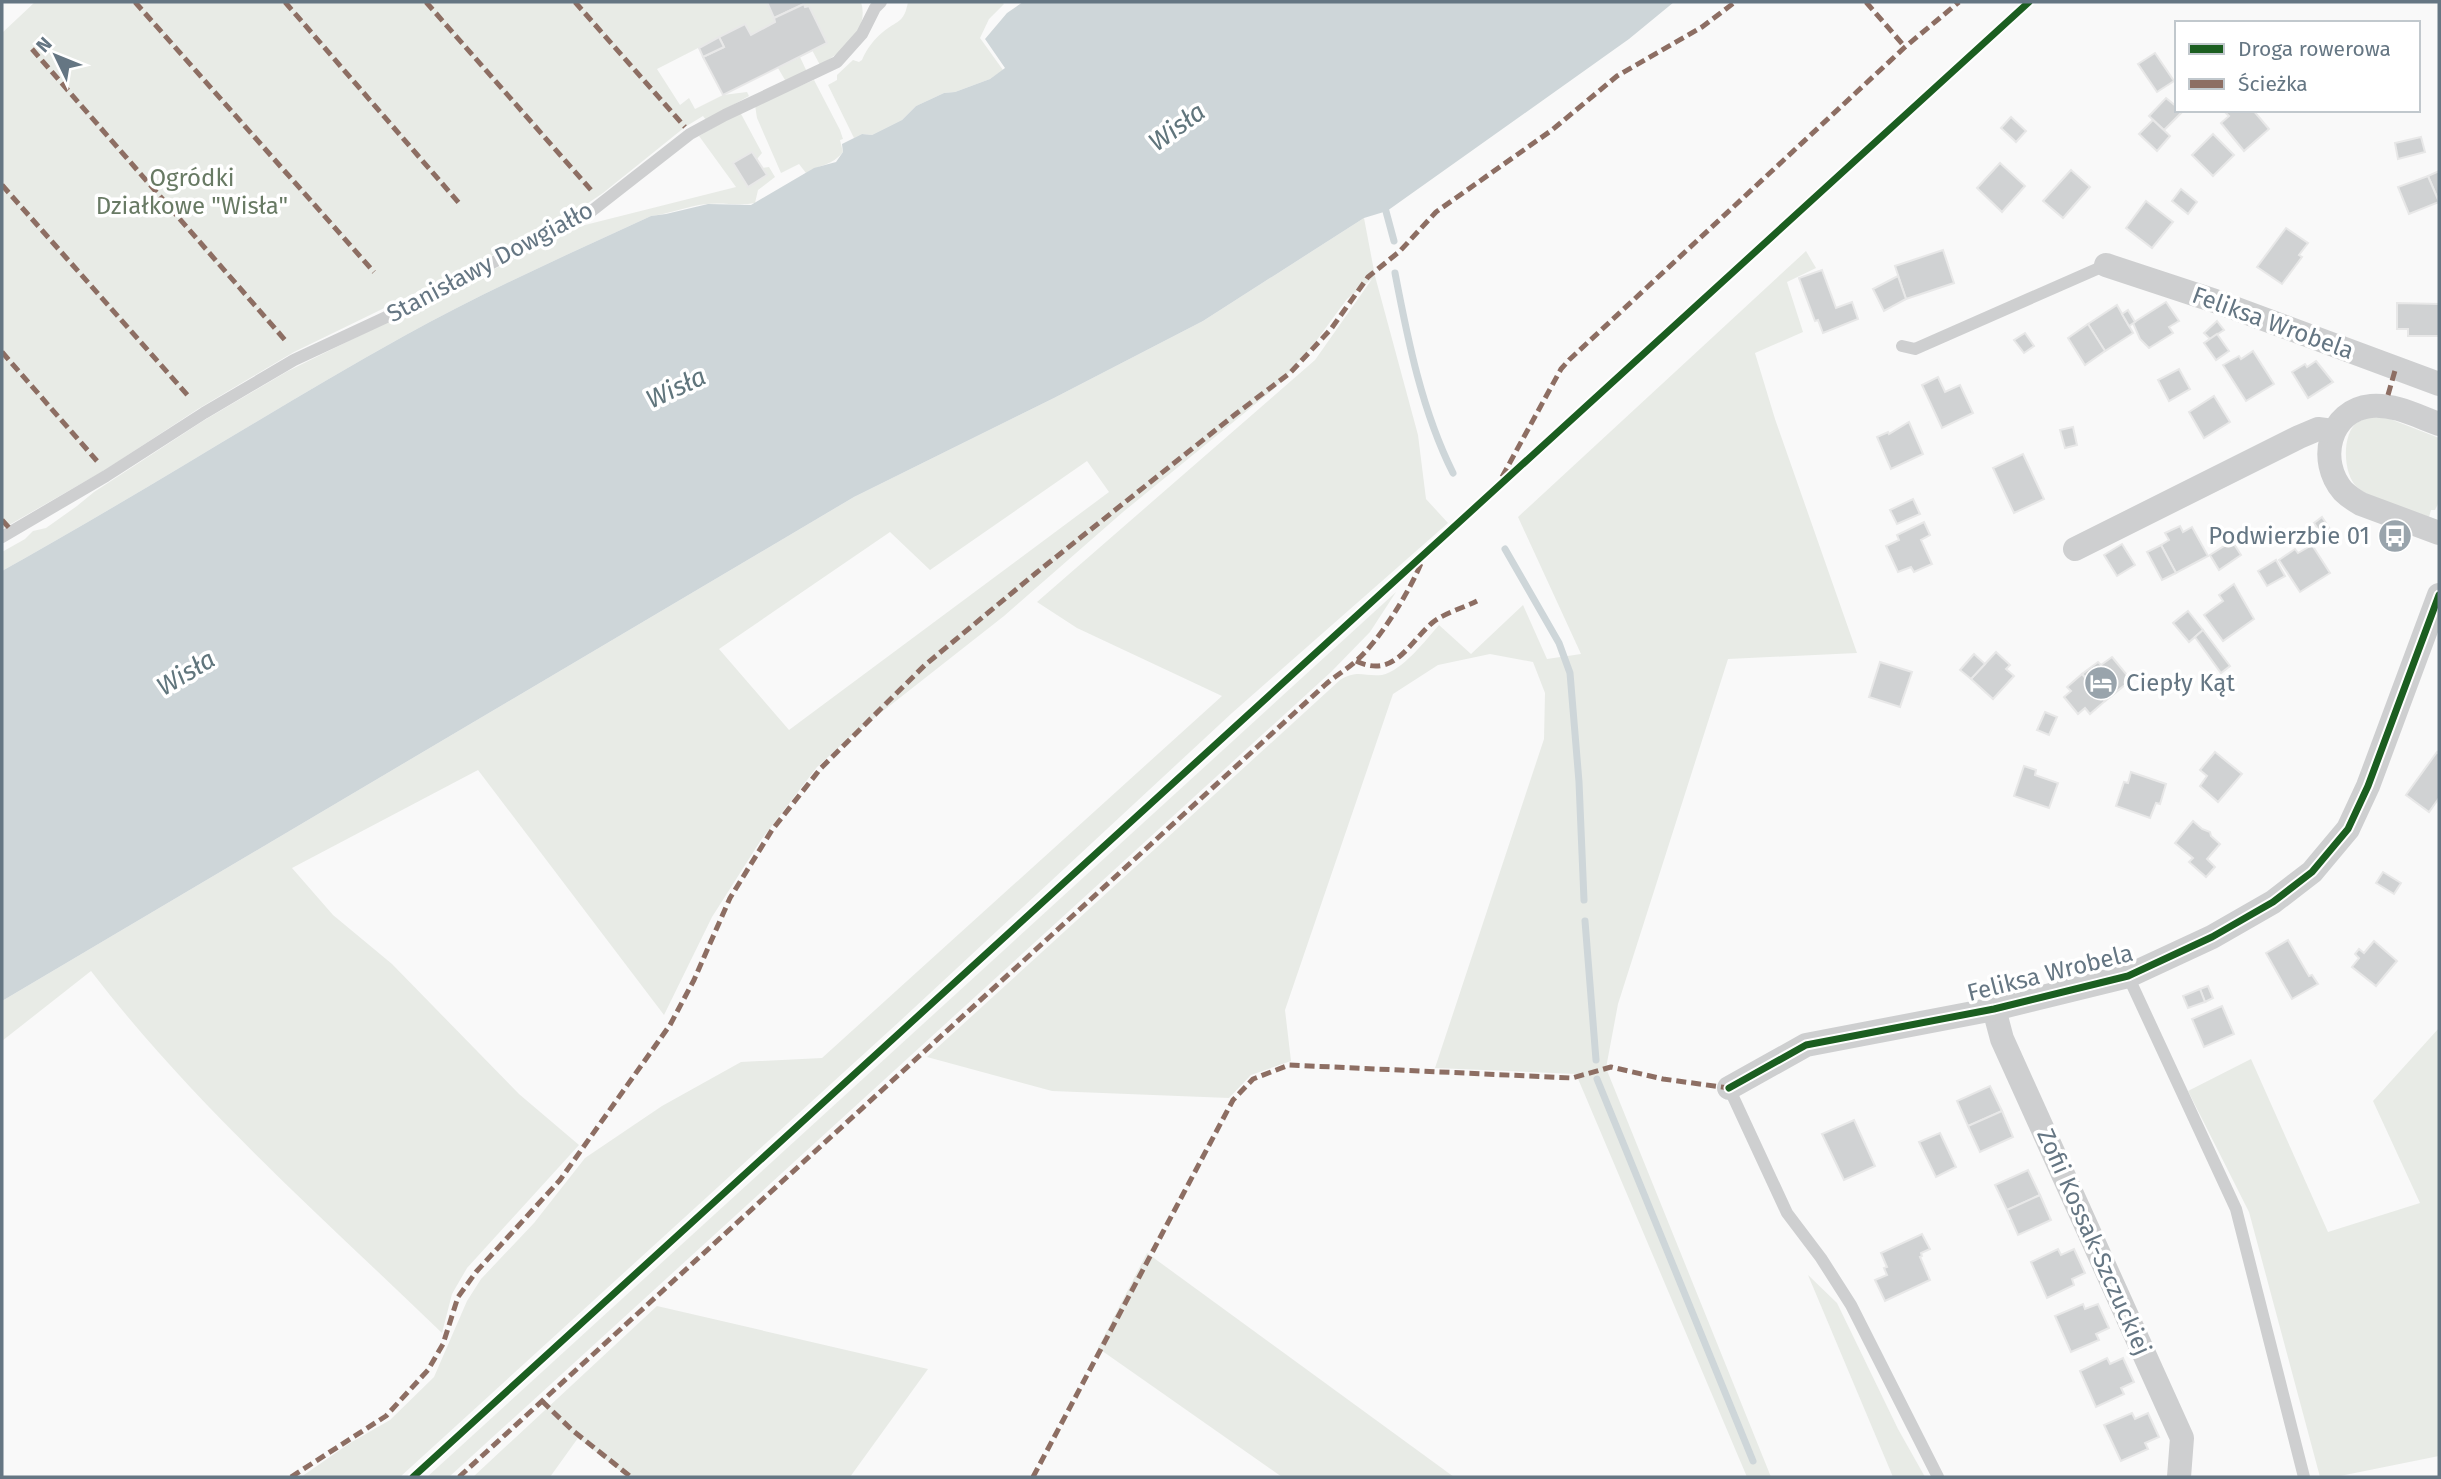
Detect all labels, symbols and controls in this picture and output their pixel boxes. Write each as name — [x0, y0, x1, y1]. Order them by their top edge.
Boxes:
north arrow — [21, 21, 91, 91]
legend — [2175, 21, 2420, 112]
text: N — [31, 32, 57, 57]
text: Droga rowerowa — [2238, 36, 2391, 62]
text: Ścieżka — [2238, 71, 2308, 97]
water label: Wisła — [1143, 96, 1211, 158]
park label: Ogródki Działkowe "Wisła" — [96, 164, 288, 220]
street label: Stanisławy Dowgiałło — [382, 196, 598, 328]
street label: Feliksa Wrobela — [2188, 281, 2358, 365]
water label: Wisła — [641, 361, 711, 415]
bus stop icon: Podwierzbie 01 — [2376, 517, 2414, 555]
place label: Podwierzbie 01 — [2208, 522, 2370, 550]
water label: Wisła — [151, 644, 221, 702]
hotel icon: Ciepły Kąt — [2082, 664, 2120, 702]
place label: Ciepły Kąt — [2126, 669, 2235, 697]
street label: Feliksa Wrobela — [1964, 939, 2136, 1007]
street label: Zofii Kossak-Szczuckiej — [2031, 1124, 2157, 1360]

